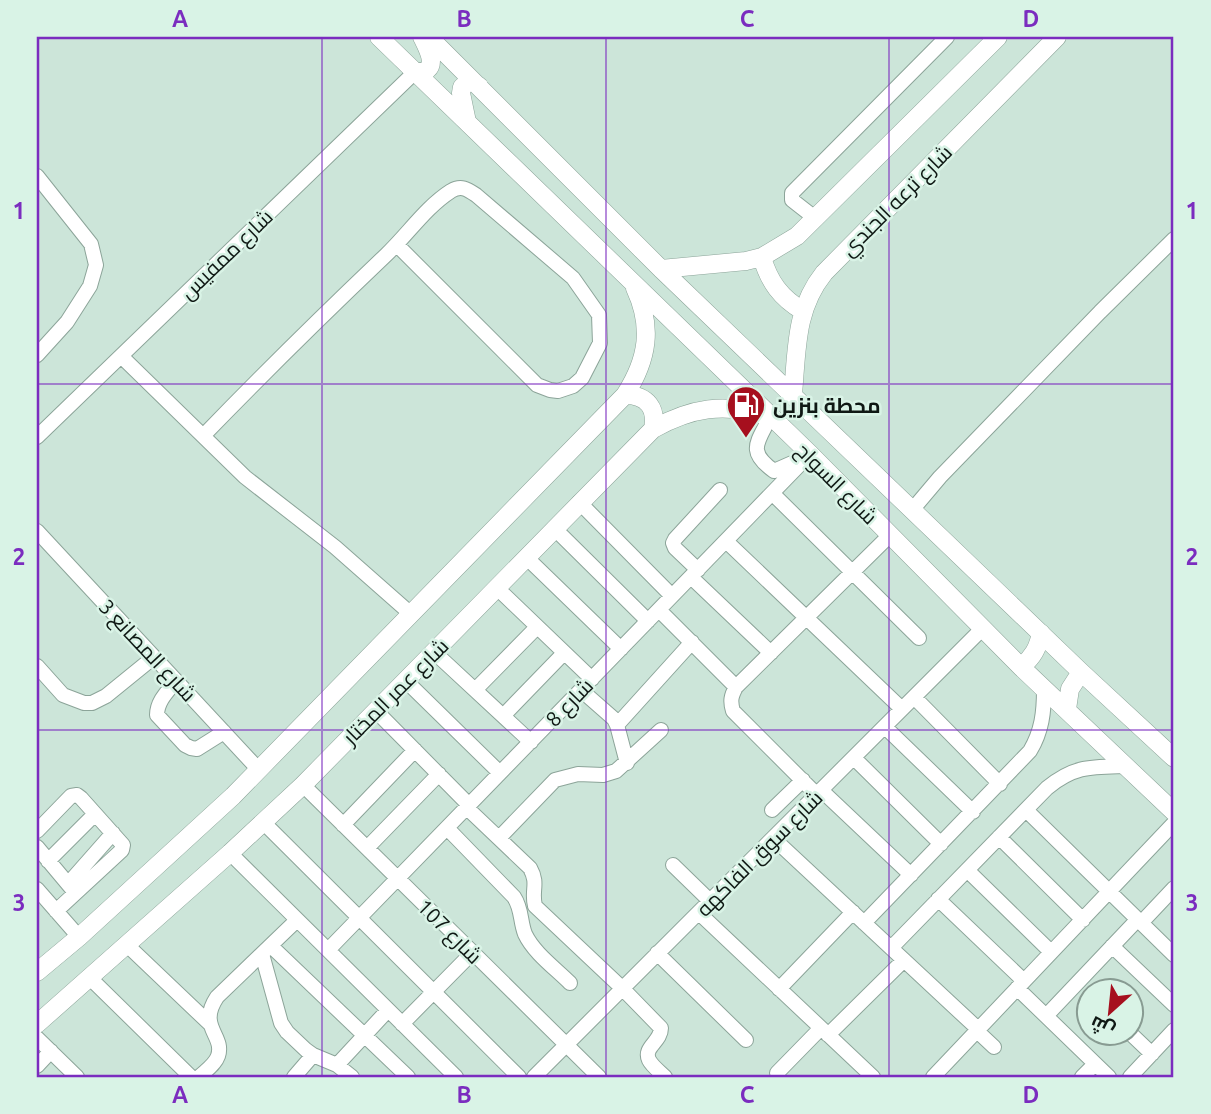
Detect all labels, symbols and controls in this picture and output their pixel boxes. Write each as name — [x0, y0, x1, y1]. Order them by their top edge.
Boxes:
text: A — [172, 6, 188, 31]
text: B — [456, 6, 472, 31]
text: C — [740, 6, 755, 31]
text: D — [1023, 6, 1039, 31]
street label: شارع ترعه الجندي — [836, 140, 960, 264]
text: 1 — [13, 198, 25, 223]
text: 1 — [1186, 198, 1198, 223]
street label: شارع ممفيس — [175, 204, 279, 306]
fuel station icon: محطة بنزين — [725, 384, 767, 439]
place label: محطة بنزين — [773, 393, 881, 418]
street label: شارع السواح — [789, 437, 883, 531]
text: 2 — [13, 544, 25, 569]
text: 2 — [1186, 544, 1198, 569]
street label: شارع المصانع 3 — [92, 594, 201, 708]
street label: شارع عمر المختار — [337, 633, 455, 752]
street label: شارع 8 — [540, 673, 600, 733]
street label: شارع سوق الفاكهه — [691, 785, 829, 923]
text: 3 — [13, 890, 25, 915]
text: 3 — [1186, 890, 1198, 915]
street label: شارع 107 — [411, 894, 487, 970]
north arrow — [1074, 978, 1144, 1048]
text: ش — [1086, 1011, 1119, 1042]
text: A — [172, 1082, 188, 1107]
text: B — [456, 1082, 472, 1107]
text: C — [740, 1082, 755, 1107]
text: D — [1023, 1082, 1039, 1107]

